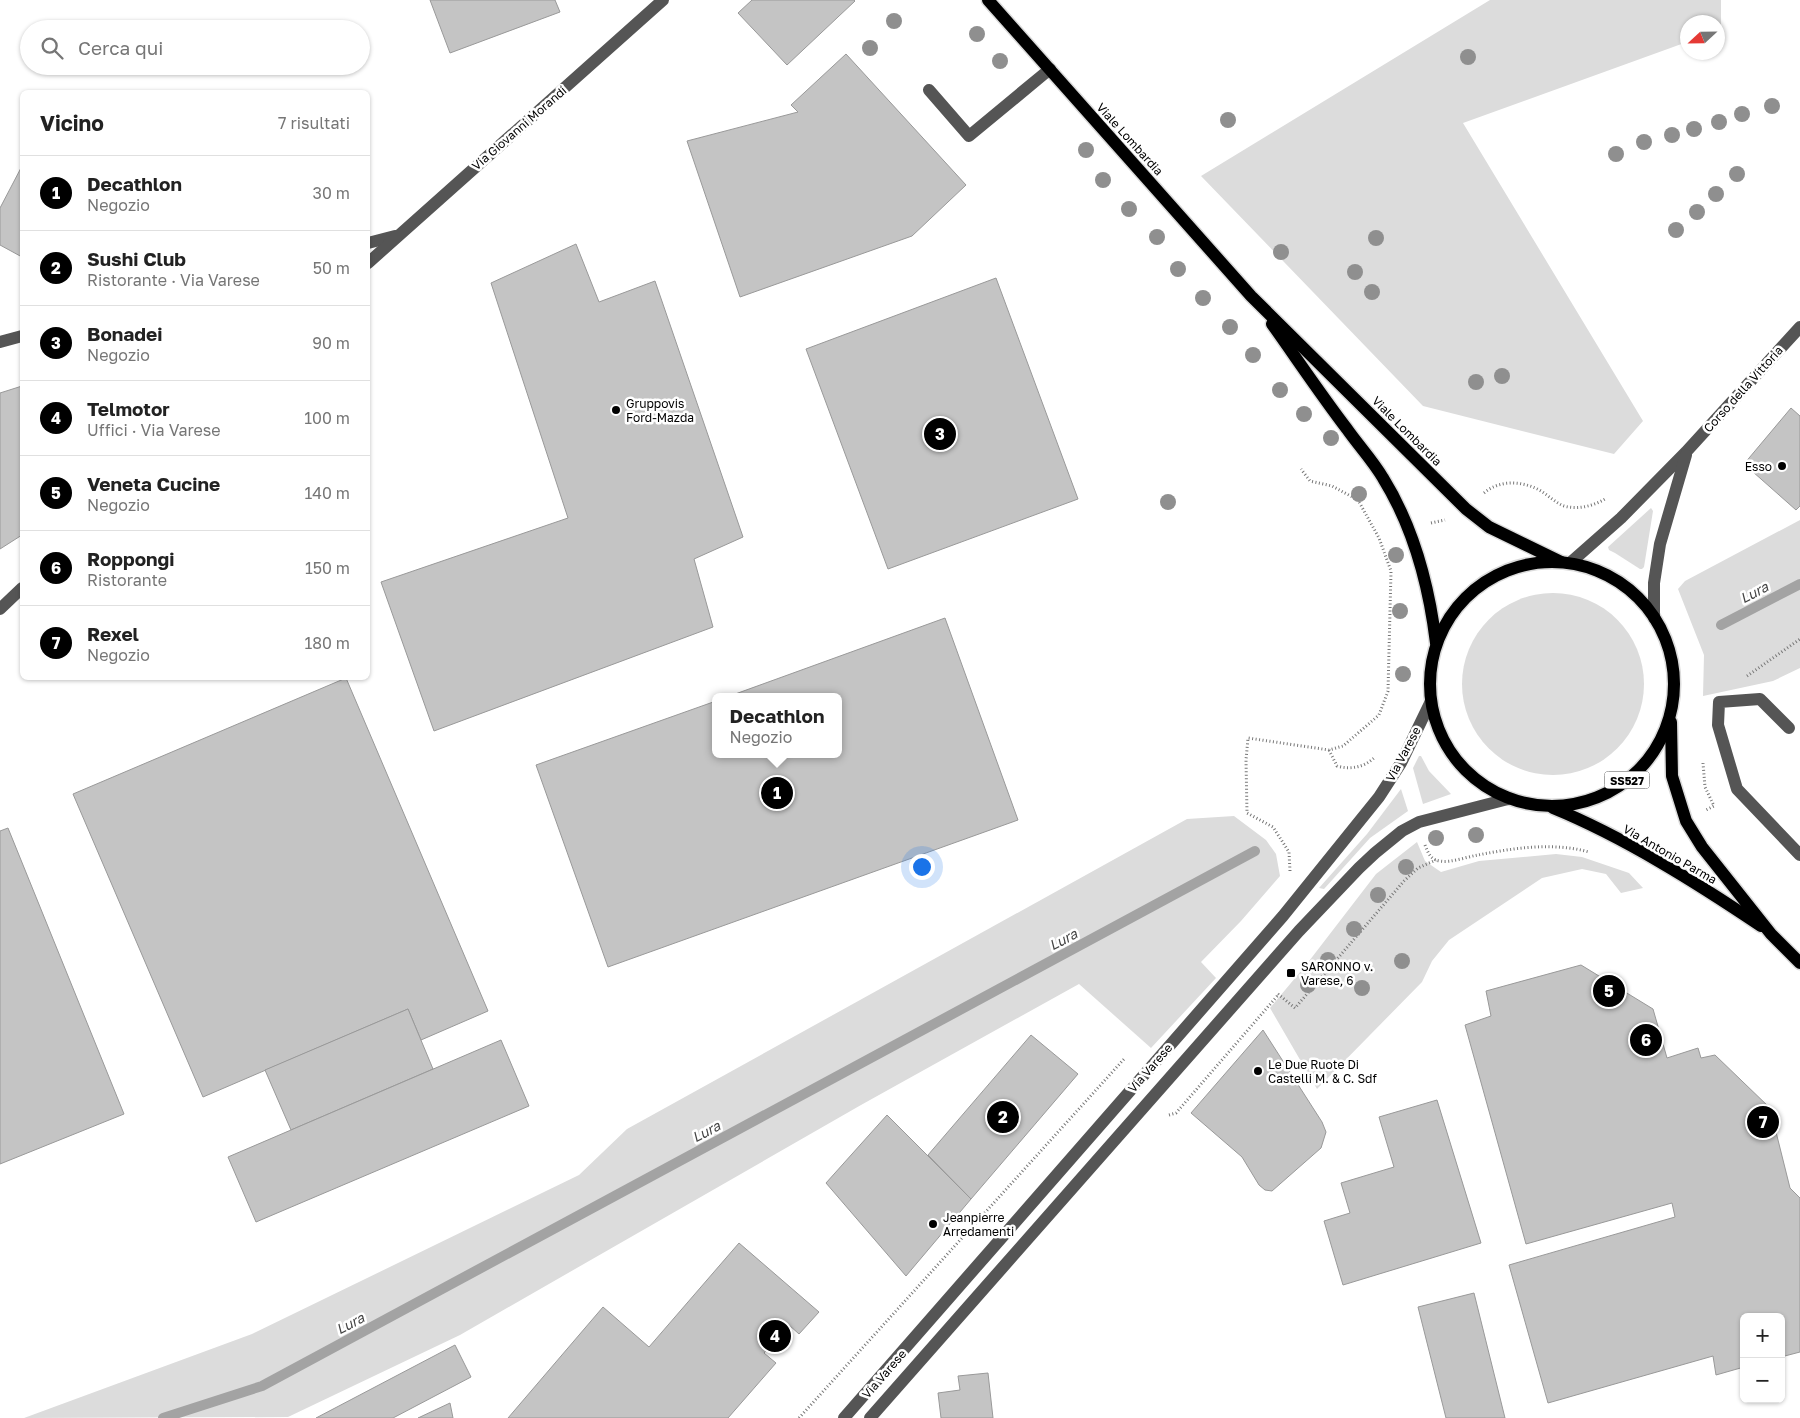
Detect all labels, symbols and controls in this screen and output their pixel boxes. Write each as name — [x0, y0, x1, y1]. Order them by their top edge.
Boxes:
north arrow — [1680, 15, 1725, 60]
search box — [20, 20, 370, 75]
icon: search — [38, 34, 66, 62]
text: Cerca qui — [78, 36, 163, 59]
street label: Via Giovanni Morandi — [469, 83, 569, 173]
street label: Viale Lombardia — [1094, 100, 1166, 178]
text: Vicino — [40, 110, 104, 136]
text: 7 risultati — [278, 113, 350, 133]
text: Decathlon — [87, 172, 182, 195]
text: 1 — [52, 183, 60, 203]
text: 30 m — [313, 183, 350, 203]
text: Negozio — [87, 195, 150, 215]
text: Sushi Club — [87, 247, 186, 270]
text: 2 — [51, 258, 61, 278]
text: 50 m — [313, 258, 350, 278]
text: Ristorante · Via Varese — [87, 270, 260, 290]
text: Bonadei — [87, 322, 162, 345]
text: 3 — [51, 333, 61, 353]
text: 90 m — [312, 333, 350, 353]
street label: Corso della Vittoria — [1700, 343, 1786, 435]
text: Negozio — [87, 345, 150, 365]
street label: Viale Lombardia — [1369, 393, 1445, 469]
place label: Gruppovis Ford-Mazda — [626, 396, 694, 425]
text: Telmotor — [87, 397, 170, 420]
marker: Gruppovis Ford-Mazda — [610, 404, 622, 416]
text: 4 — [51, 408, 61, 428]
text: 100 m — [304, 408, 350, 428]
pin: 3 — [924, 415, 956, 453]
text: Uffici · Via Varese — [87, 420, 221, 440]
place label: Esso — [1745, 459, 1772, 474]
marker: Esso — [1776, 460, 1788, 472]
text: Veneta Cucine — [87, 472, 220, 495]
text: 5 — [51, 483, 61, 503]
text: 140 m — [304, 483, 350, 503]
text: Negozio — [87, 495, 150, 515]
text: Roppongi — [87, 547, 174, 570]
text: 6 — [51, 558, 61, 578]
text: 150 m — [305, 558, 350, 578]
text: Ristorante — [87, 570, 167, 590]
water label: Lura — [1737, 577, 1772, 606]
text: Rexel — [87, 622, 139, 645]
text: 7 — [52, 633, 60, 653]
text: 180 m — [304, 633, 350, 653]
text: Negozio — [87, 645, 150, 665]
popup — [712, 693, 842, 758]
text: Decathlon — [729, 704, 825, 727]
street label: Via Varese — [1382, 724, 1424, 784]
text: Negozio — [729, 727, 792, 747]
road number: SS527 — [1604, 772, 1650, 788]
pin: 1 — [761, 774, 793, 812]
street label: Via Antonio Parma — [1620, 821, 1720, 887]
your location — [909, 854, 935, 880]
water label: Lura — [1046, 924, 1081, 953]
place label: SARONNO v. Varese, 6 — [1301, 959, 1373, 988]
marker: SARONNO v. Varese, 6 — [1285, 967, 1297, 979]
pin: 5 — [1593, 972, 1625, 1010]
pin: 6 — [1630, 1021, 1662, 1059]
street label: Via Varese — [1125, 1040, 1175, 1096]
place label: Le Due Ruote Di Castelli M. & C. Sdf — [1268, 1057, 1377, 1086]
marker: Le Due Ruote Di Castelli M. & C. Sdf — [1252, 1065, 1264, 1077]
pin: 2 — [987, 1098, 1019, 1136]
pin: 7 — [1747, 1103, 1779, 1141]
water label: Lura — [689, 1116, 724, 1145]
place label: Jeanpierre Arredamenti — [943, 1210, 1014, 1239]
marker: Jeanpierre Arredamenti — [927, 1218, 939, 1230]
water label: Lura — [333, 1308, 368, 1337]
map controls — [1740, 1313, 1785, 1403]
button: + — [1740, 1313, 1785, 1358]
pin: 4 — [759, 1317, 791, 1355]
street label: Via Varese — [859, 1346, 909, 1402]
button: − — [1740, 1358, 1785, 1403]

